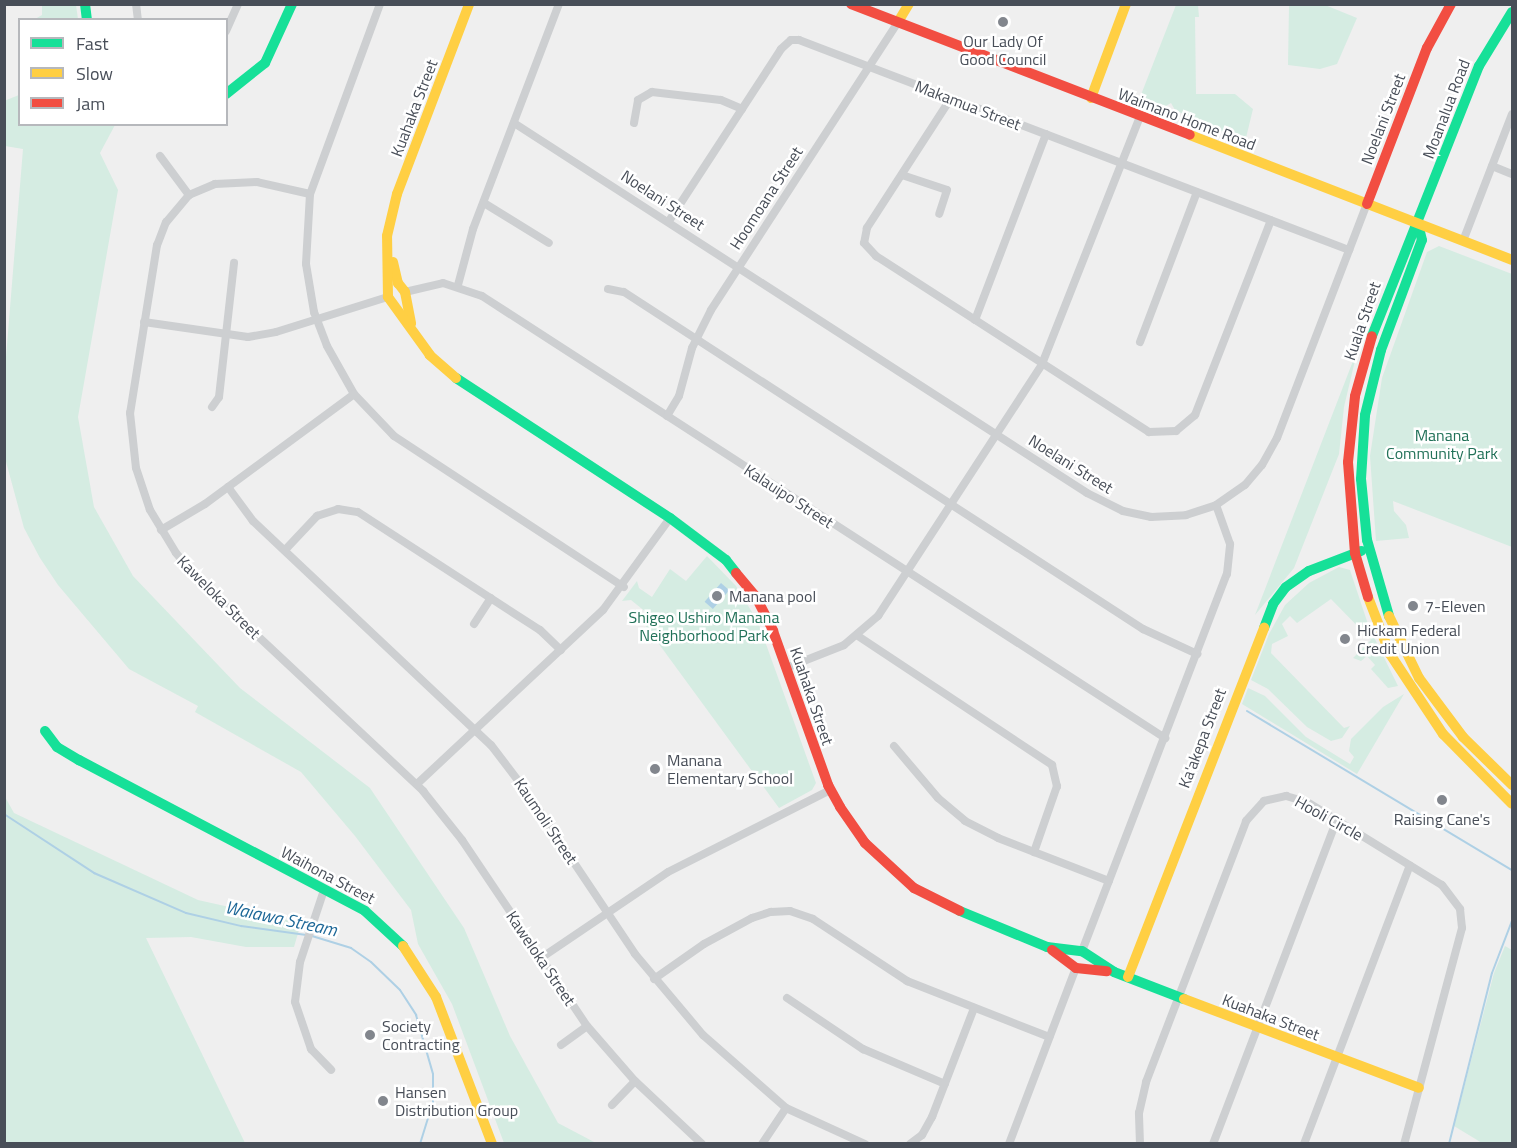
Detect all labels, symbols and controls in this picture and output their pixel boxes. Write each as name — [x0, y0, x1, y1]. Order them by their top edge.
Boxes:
marker: Our Lady Of Good Council — [996, 15, 1010, 29]
legend — [18, 18, 228, 126]
text: Fast — [76, 30, 109, 57]
place label: Our Lady Of Good Council — [960, 31, 1046, 69]
street label: Kuahaka Street — [387, 57, 441, 159]
street label: Moanalua Road — [1418, 57, 1474, 161]
text: Slow — [76, 60, 113, 87]
street label: Noelani Street — [1357, 71, 1409, 167]
street label: Makamua Street — [912, 76, 1024, 134]
street label: Waimano Home Road — [1115, 84, 1259, 154]
text: Jam — [76, 90, 105, 117]
street label: Hoomoana Street — [726, 143, 806, 253]
street label: Noelani Street — [618, 166, 708, 234]
street label: Kuala Street — [1340, 279, 1384, 363]
park label: Manana Community Park — [1386, 425, 1498, 463]
street label: Noelani Street — [1025, 430, 1117, 498]
street label: Kalauipo Street — [741, 460, 837, 532]
street label: Kaweloka Street — [173, 551, 265, 643]
place label: Manana pool — [729, 586, 816, 606]
marker: Manana pool — [710, 589, 724, 603]
place label: 7-Eleven — [1425, 596, 1486, 616]
marker: 7-Eleven — [1406, 599, 1420, 613]
park label: Shigeo Ushiro Manana Neighborhood Park — [629, 607, 779, 645]
place label: Hickam Federal Credit Union — [1357, 620, 1461, 658]
marker: Hickam Federal Credit Union — [1338, 632, 1352, 646]
street label: Kuahaka Street — [786, 644, 838, 748]
street label: Ka'akepa Street — [1174, 685, 1230, 791]
place label: Manana Elementary School — [667, 750, 793, 788]
marker: Manana Elementary School — [648, 762, 662, 776]
street label: Kaumoli Street — [510, 774, 582, 868]
street label: Hooli Circle — [1292, 792, 1366, 844]
marker: Raising Cane's — [1435, 793, 1449, 807]
place label: Raising Cane's — [1394, 809, 1490, 829]
street label: Waihona Street — [278, 842, 378, 908]
water label: Waiawa Stream — [223, 897, 339, 941]
street label: Kaweloka Street — [502, 907, 580, 1009]
street label: Kuahaka Street — [1220, 990, 1322, 1044]
place label: Society Contracting — [382, 1016, 460, 1054]
marker: Society Contracting — [363, 1028, 377, 1042]
place label: Hansen Distribution Group — [395, 1082, 518, 1120]
marker: Hansen Distribution Group — [376, 1094, 390, 1108]

